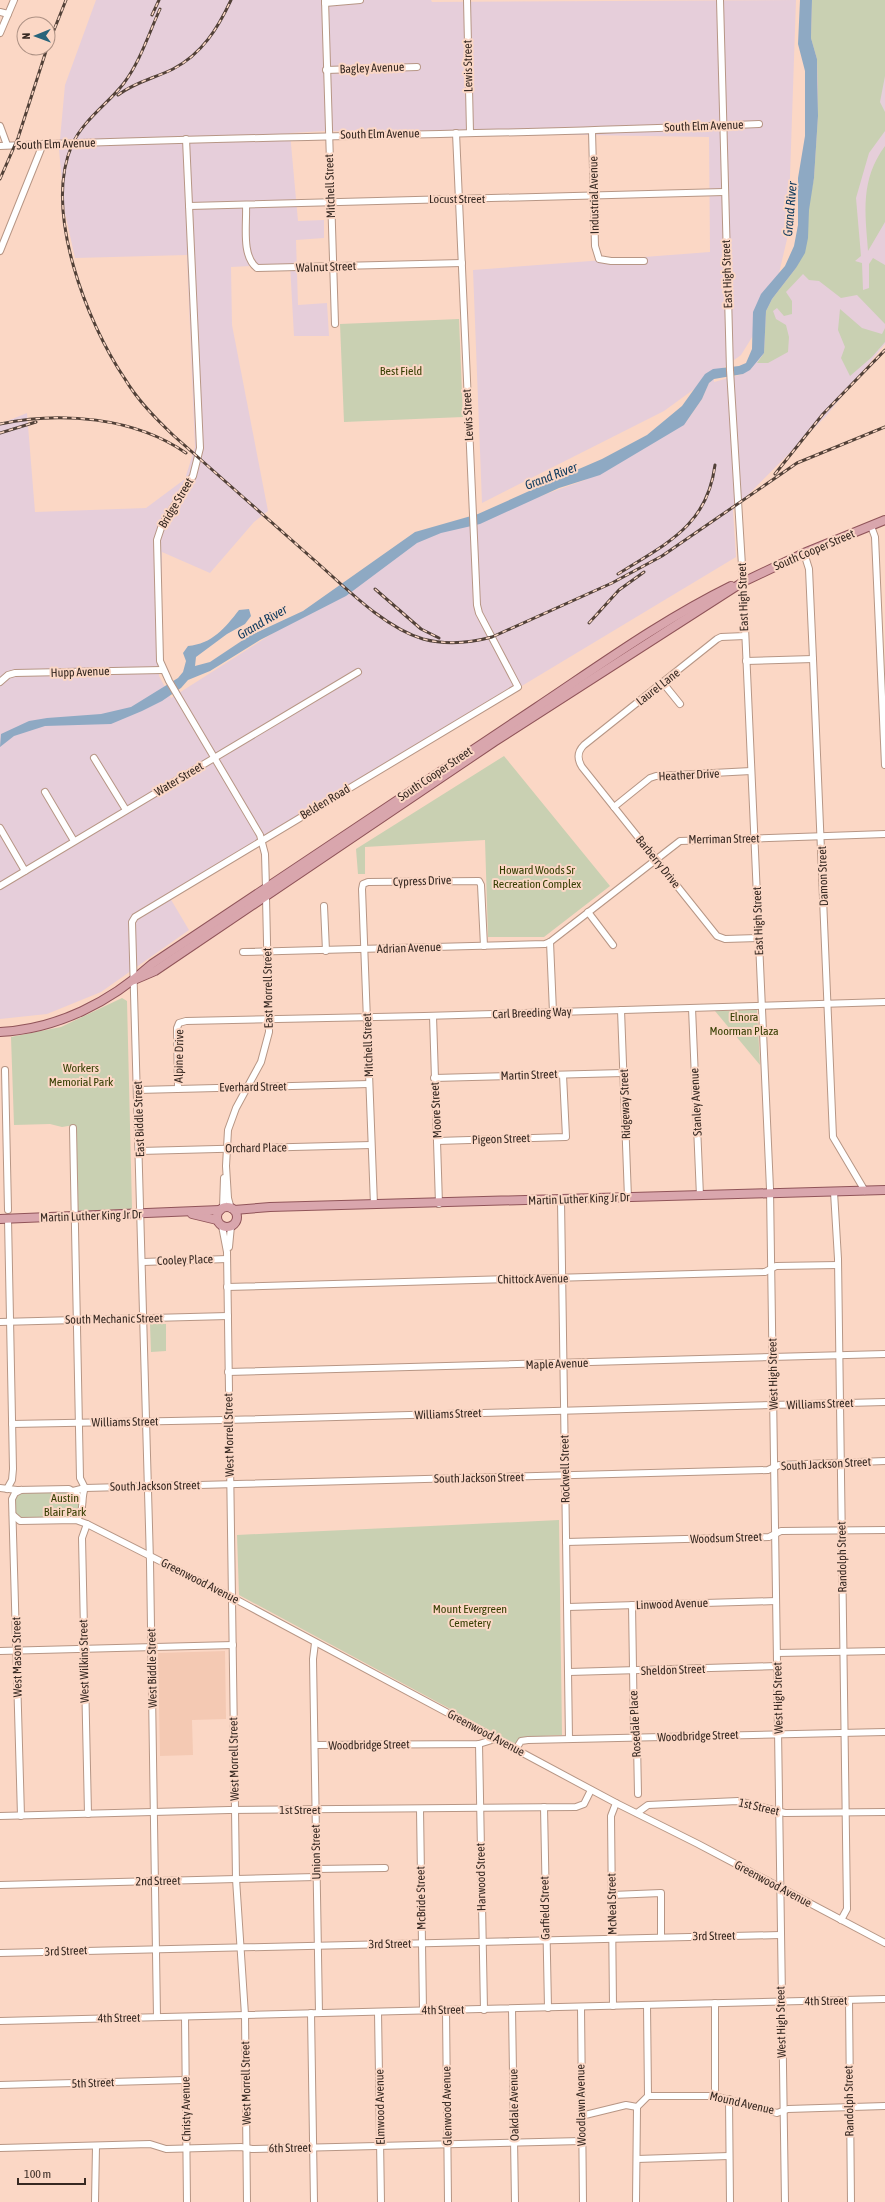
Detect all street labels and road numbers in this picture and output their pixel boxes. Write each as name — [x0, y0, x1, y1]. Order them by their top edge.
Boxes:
street label: Lewis Street — [461, 39, 475, 92]
street label: Bagley Avenue — [339, 60, 405, 76]
street label: South Elm Avenue — [664, 118, 744, 134]
street label: South Elm Avenue — [340, 126, 420, 142]
street label: South Elm Avenue — [16, 136, 96, 152]
street label: Mitchell Street — [322, 153, 338, 218]
street label: Industrial Avenue — [586, 156, 602, 234]
street label: Locust Street — [429, 192, 486, 206]
street label: East High Street — [719, 239, 735, 309]
street label: Walnut Street — [296, 259, 357, 275]
street label: Lewis Street — [460, 388, 476, 441]
street label: Bridge Street — [156, 475, 197, 531]
street label: South Cooper Street — [771, 526, 857, 573]
street label: East High Street — [735, 562, 751, 632]
street label: Hupp Avenue — [50, 664, 110, 680]
street label: Laurel Lane — [633, 666, 683, 708]
street label: South Cooper Street — [395, 744, 475, 804]
street label: Water Street — [152, 759, 206, 799]
street label: Heather Drive — [658, 766, 720, 784]
street label: Belden Road — [298, 782, 352, 822]
street label: Merriman Street — [688, 831, 760, 847]
street label: Barberry Drive — [633, 833, 683, 891]
street label: Damon Street — [815, 845, 831, 906]
street label: Cypress Drive — [393, 873, 451, 889]
street label: East High Street — [750, 886, 766, 956]
street label: Adrian Avenue — [377, 940, 441, 956]
street label: East Morrell Street — [260, 947, 276, 1028]
street label: Carl Breeding Way — [492, 1005, 572, 1021]
street label: Mitchell Street — [360, 1012, 376, 1077]
street label: Alpine Drive — [172, 1029, 186, 1083]
street label: Martin Street — [500, 1067, 558, 1083]
street label: Ridgeway Street — [617, 1068, 633, 1139]
street label: Stanley Avenue — [687, 1068, 705, 1136]
street label: Everhard Street — [219, 1079, 287, 1095]
street label: East Biddle Street — [131, 1080, 147, 1157]
street label: Moore Street — [428, 1081, 444, 1138]
street label: Pigeon Street — [472, 1131, 531, 1147]
street label: Orchard Place — [225, 1140, 287, 1156]
street label: Martin Luther King Jr Dr — [528, 1190, 630, 1208]
street label: Martin Luther King Jr Dr — [40, 1207, 142, 1225]
street label: Cooley Place — [157, 1252, 213, 1268]
street label: Chittock Avenue — [497, 1271, 569, 1287]
street label: South Mechanic Street — [65, 1311, 163, 1327]
street label: West High Street — [765, 1337, 781, 1410]
street label: Maple Avenue — [525, 1356, 589, 1372]
street label: West Morrell Street — [221, 1393, 237, 1477]
street label: Williams Street — [786, 1396, 854, 1412]
street label: Williams Street — [414, 1406, 482, 1422]
street label: Williams Street — [91, 1414, 159, 1430]
street label: Rockwell Street — [557, 1434, 573, 1503]
street label: South Jackson Street — [781, 1455, 872, 1473]
street label: South Jackson Street — [434, 1470, 525, 1486]
street label: South Jackson Street — [110, 1478, 201, 1494]
street label: Randolph Street — [834, 1521, 850, 1593]
street label: Woodsum Street — [690, 1530, 763, 1546]
street label: Greenwood Avenue — [159, 1555, 241, 1607]
street label: Linwood Avenue — [636, 1596, 708, 1612]
street label: West Mason Street — [9, 1616, 25, 1697]
street label: West Wilkins Street — [76, 1619, 92, 1703]
street label: West Biddle Street — [144, 1628, 160, 1708]
street label: West High Street — [770, 1661, 786, 1734]
street label: Sheldon Street — [641, 1662, 706, 1678]
street label: Rosedale Place — [626, 1690, 644, 1758]
street label: Greenwood Avenue — [445, 1707, 527, 1759]
street label: West Morrell Street — [226, 1717, 242, 1801]
street label: Woodbridge Street — [657, 1728, 739, 1744]
street label: Woodbridge Street — [328, 1737, 410, 1753]
street label: 1st Street — [737, 1796, 781, 1819]
street label: 1st Street — [279, 1803, 321, 1817]
street label: Union Street — [309, 1824, 323, 1880]
street label: Harwood Street — [473, 1842, 489, 1911]
street label: Greenwood Avenue — [732, 1858, 814, 1910]
street label: McBride Street — [413, 1866, 429, 1930]
street label: McNeal Street — [604, 1872, 620, 1935]
street label: 2nd Street — [135, 1874, 181, 1888]
street label: Garfield Street — [537, 1876, 553, 1940]
street label: 3rd Street — [692, 1929, 736, 1943]
street label: 3rd Street — [368, 1937, 412, 1951]
street label: 3rd Street — [44, 1943, 88, 1959]
street label: West High Street — [773, 1985, 789, 2058]
street label: 4th Street — [804, 1994, 848, 2008]
street label: 4th Street — [421, 2003, 465, 2017]
street label: 4th Street — [97, 2011, 141, 2025]
street label: West Morrell Street — [238, 2041, 254, 2125]
street label: Woodlawn Avenue — [573, 2064, 589, 2146]
street label: Randolph Street — [841, 2065, 857, 2137]
street label: Glenwood Avenue — [439, 2066, 455, 2146]
street label: Elmwood Avenue — [372, 2069, 388, 2145]
street label: Oakdale Avenue — [506, 2069, 522, 2141]
street label: 5th Street — [71, 2075, 115, 2091]
street label: Christy Avenue — [178, 2076, 194, 2142]
street label: Mound Avenue — [708, 2089, 776, 2117]
street label: 6th Street — [268, 2141, 312, 2155]

